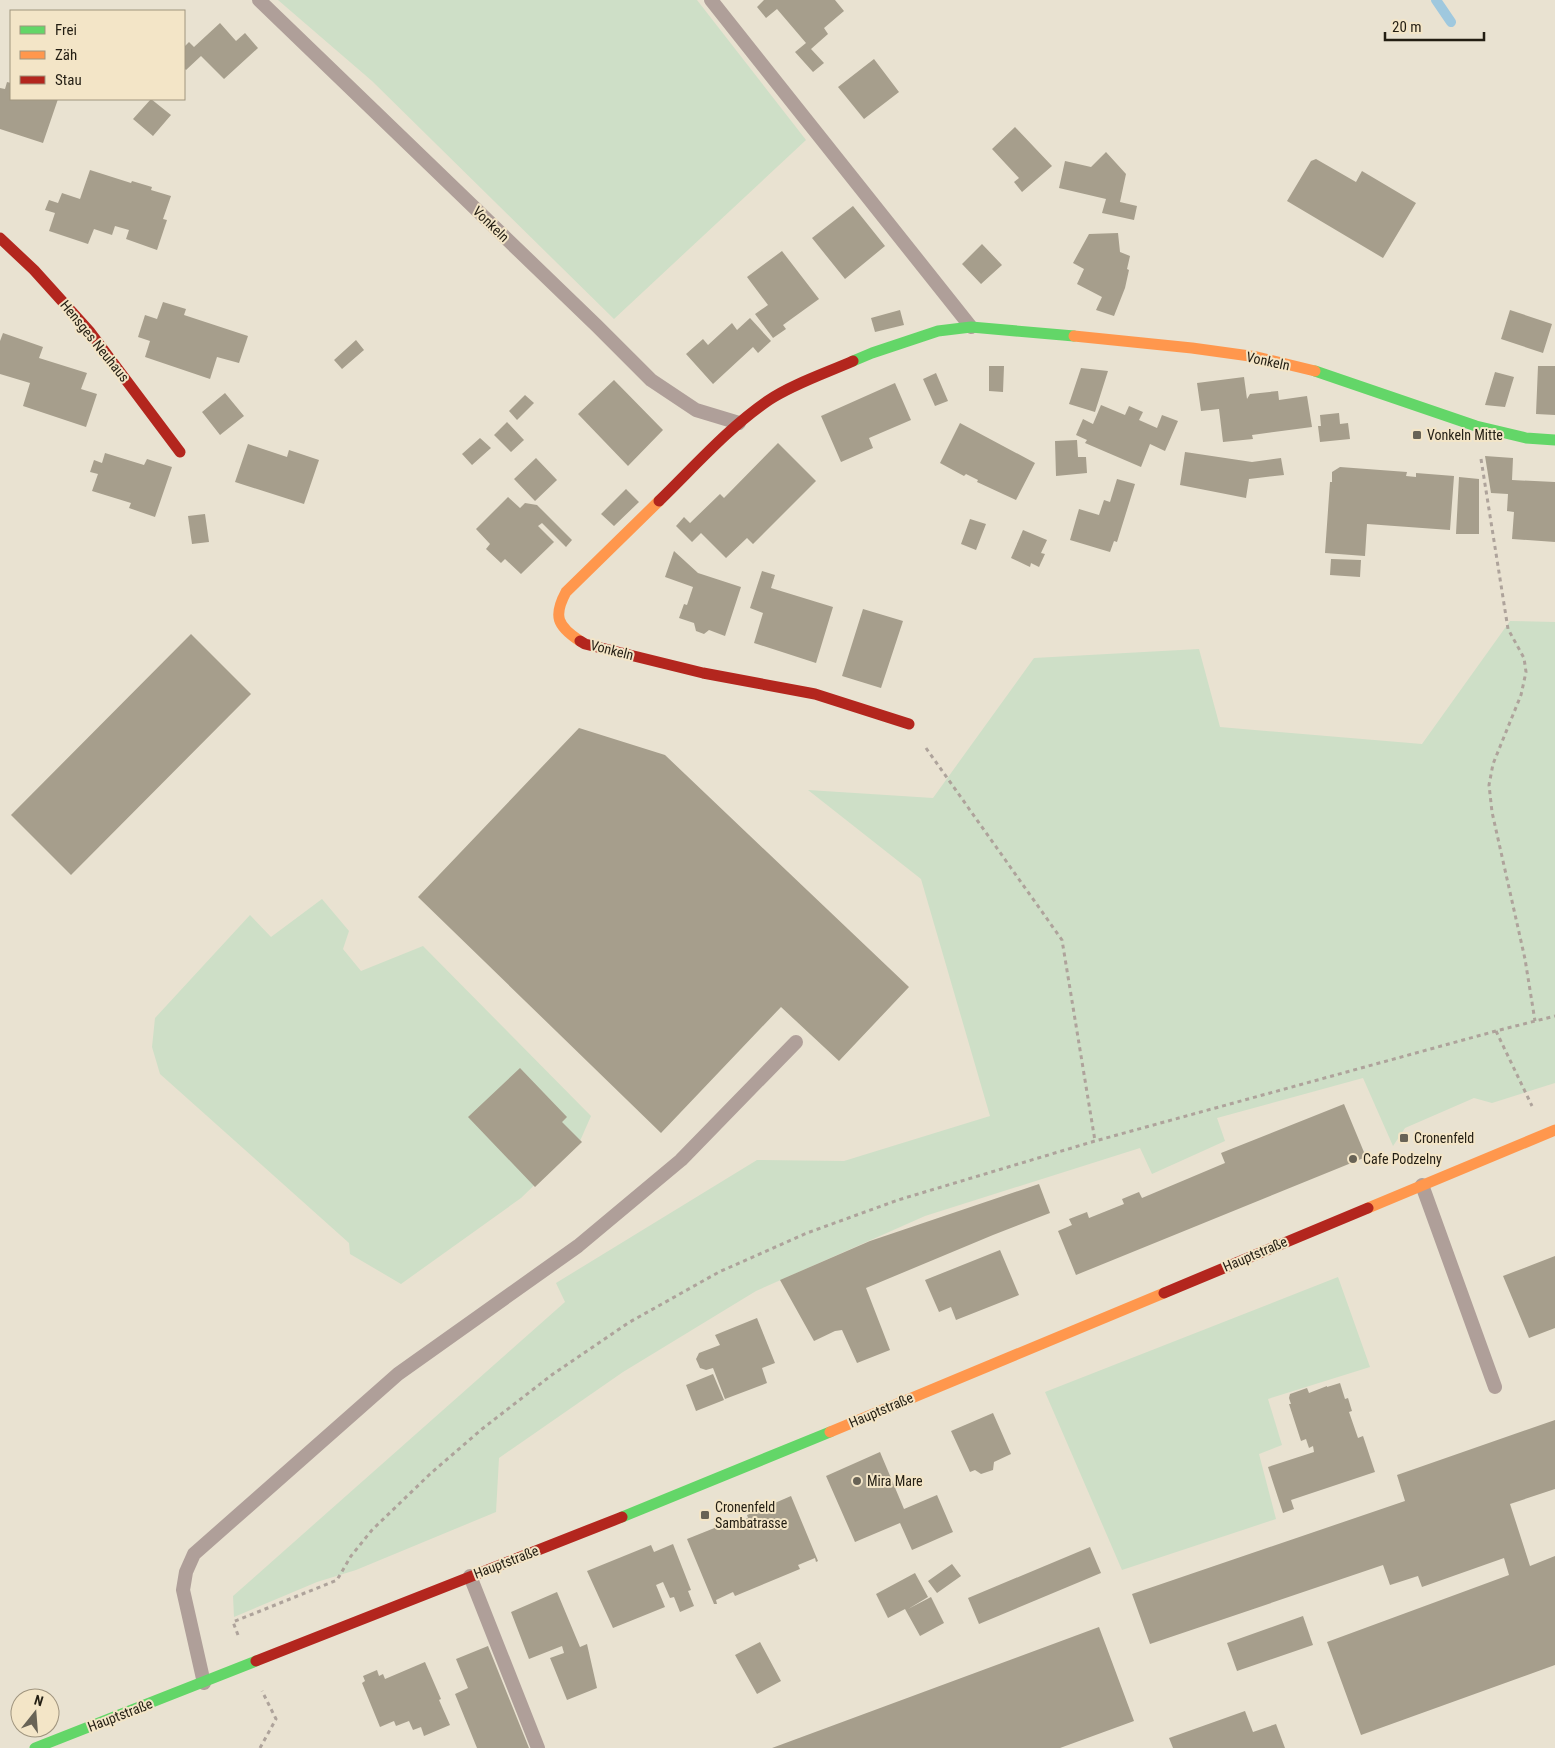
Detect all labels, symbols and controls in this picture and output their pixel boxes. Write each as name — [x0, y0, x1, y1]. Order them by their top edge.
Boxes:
legend — [10, 10, 185, 100]
scale bar — [1385, 10, 1484, 42]
text: 20 m — [1392, 18, 1422, 36]
text: Frei — [55, 21, 77, 39]
text: Zäh — [55, 46, 77, 64]
text: Stau — [55, 71, 82, 89]
street label: Vonkeln — [470, 203, 512, 245]
street label: Hensges Neuhaus — [57, 297, 133, 385]
street label: Vonkeln — [1245, 349, 1291, 373]
place label: Vonkeln Mitte — [1427, 427, 1503, 443]
marker: Vonkeln Mitte — [1411, 429, 1423, 441]
street label: Vonkeln — [589, 637, 635, 663]
place label: Cronenfeld — [1414, 1130, 1474, 1146]
marker: Cronenfeld — [1398, 1132, 1410, 1144]
place label: Cafe Podzelny — [1363, 1151, 1442, 1167]
marker: Cafe Podzelny — [1347, 1153, 1359, 1165]
street label: Hauptstraße — [1220, 1233, 1290, 1275]
street label: Hauptstraße — [846, 1389, 916, 1431]
place label: Mira Mare — [867, 1473, 923, 1489]
marker: Mira Mare — [851, 1475, 863, 1487]
place label: Cronenfeld Sambatrasse — [715, 1499, 788, 1531]
marker: Cronenfeld Sambatrasse — [699, 1509, 711, 1521]
street label: Hauptstraße — [471, 1542, 541, 1582]
north arrow — [10, 1688, 60, 1738]
text: N — [32, 1692, 45, 1709]
street label: Hauptstraße — [85, 1695, 155, 1735]

